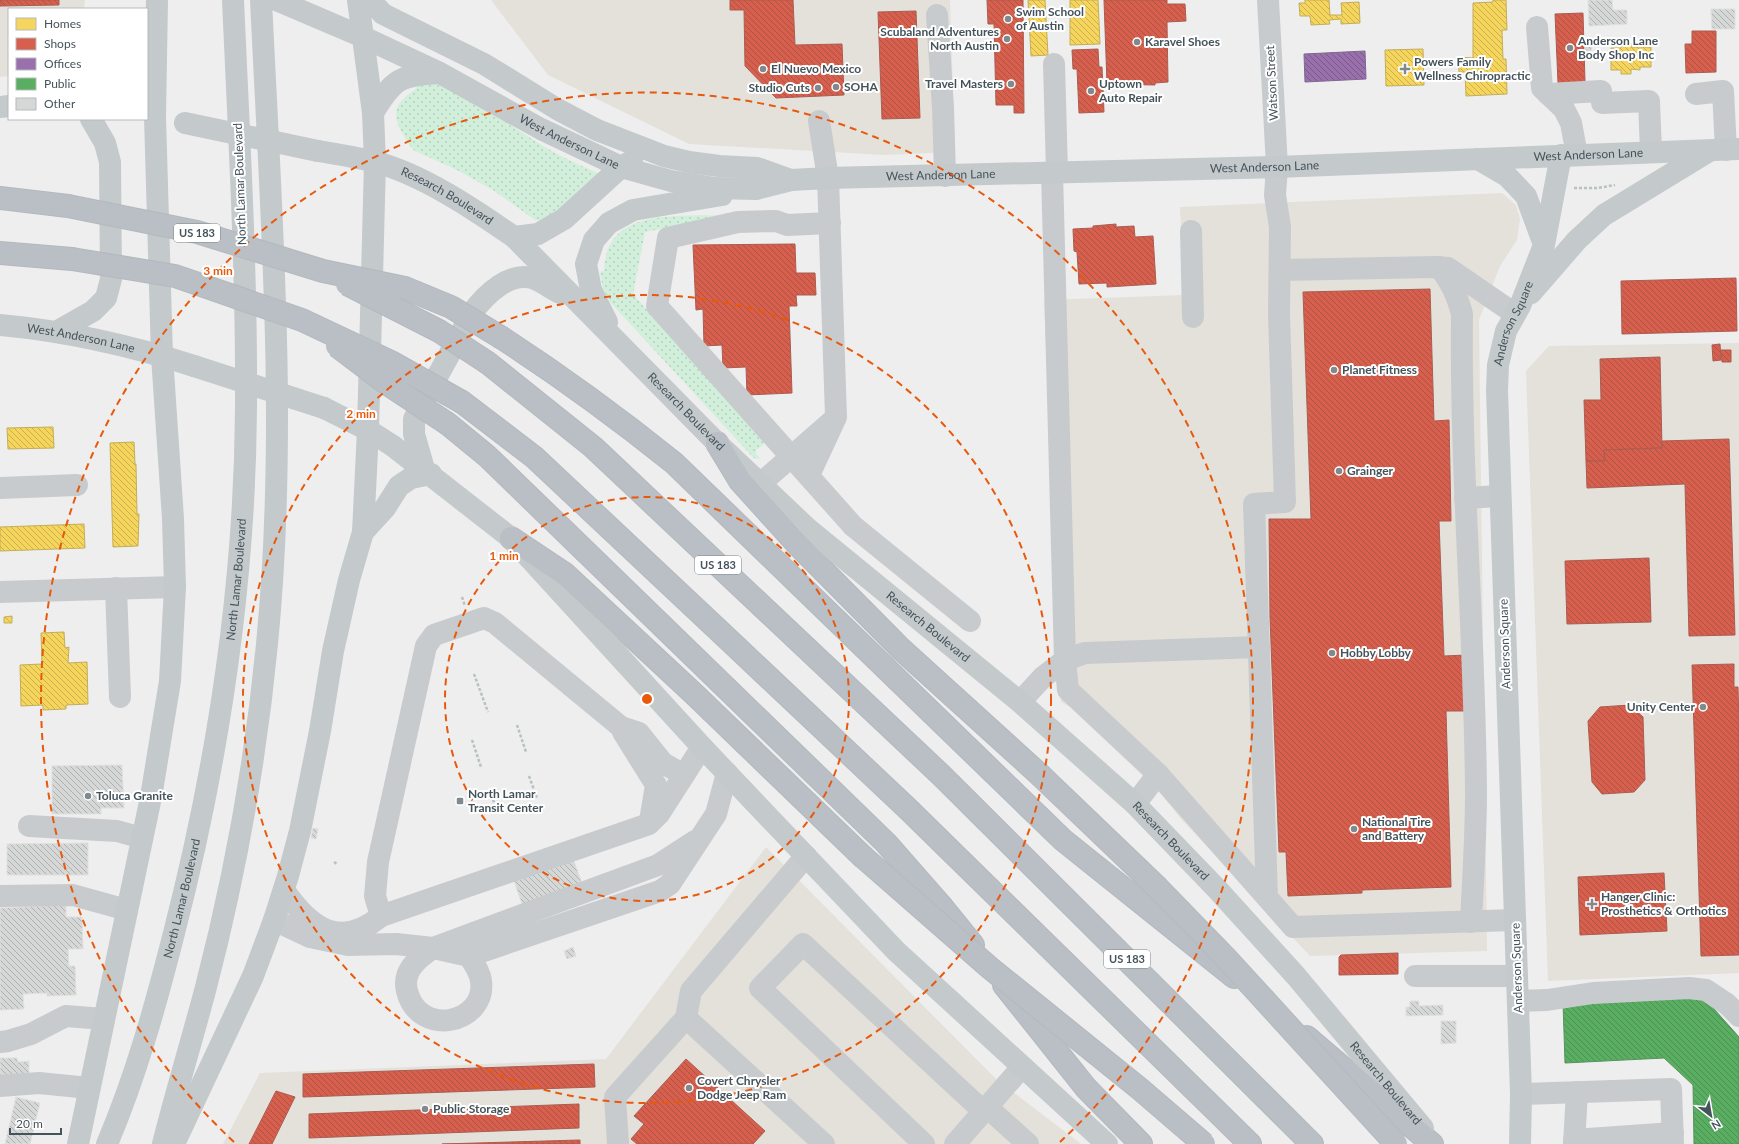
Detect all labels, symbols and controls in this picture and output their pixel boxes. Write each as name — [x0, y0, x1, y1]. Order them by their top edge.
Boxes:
place label: Swim School of Austin — [1016, 4, 1084, 33]
legend — [8, 8, 148, 120]
marker: Swim School of Austin — [1003, 14, 1013, 24]
text: Homes — [44, 16, 81, 31]
place label: Scubaland Adventures North Austin — [880, 24, 999, 53]
place label: Anderson Lane Body Shop Inc — [1577, 33, 1659, 62]
marker: Scubaland Adventures North Austin — [1002, 34, 1012, 44]
place label: Karavel Shoes — [1145, 34, 1220, 49]
text: Shops — [44, 36, 76, 51]
marker: Karavel Shoes — [1132, 37, 1142, 47]
marker: Anderson Lane Body Shop Inc — [1565, 43, 1575, 53]
street label: Watson Street — [1262, 44, 1281, 121]
place label: Powers Family Wellness Chiropractic — [1414, 54, 1531, 83]
text: Offices — [44, 56, 81, 71]
place label: El Nuevo Mexico — [771, 61, 861, 76]
marker: Powers Family Wellness Chiropractic — [1399, 63, 1411, 75]
marker: El Nuevo Mexico — [758, 64, 768, 74]
text: Public — [44, 76, 76, 91]
place label: Travel Masters — [925, 76, 1003, 91]
place label: Uptown Auto Repair — [1098, 76, 1163, 105]
place label: SOHA — [844, 79, 879, 94]
marker: Travel Masters — [1006, 79, 1016, 89]
place label: Studio Cuts — [748, 80, 810, 95]
marker: SOHA — [831, 82, 841, 92]
marker: Studio Cuts — [813, 83, 823, 93]
marker: Uptown Auto Repair — [1086, 86, 1096, 96]
text: Other — [44, 96, 76, 111]
street label: West Anderson Lane — [517, 110, 622, 172]
street label: North Lamar Boulevard — [230, 123, 249, 245]
street label: West Anderson Lane — [1533, 145, 1643, 164]
street label: West Anderson Lane — [1210, 157, 1320, 176]
street label: Research Boulevard — [399, 163, 496, 228]
street label: West Anderson Lane — [886, 166, 996, 184]
road number: US 183 — [174, 224, 220, 242]
text: 3 min — [203, 263, 233, 278]
street label: Anderson Square — [1490, 279, 1536, 367]
street label: West Anderson Lane — [26, 320, 137, 356]
place label: Planet Fitness — [1342, 362, 1417, 377]
marker: Planet Fitness — [1329, 365, 1339, 375]
street label: Research Boulevard — [645, 369, 728, 454]
text: 2 min — [346, 406, 376, 421]
place label: Grainger — [1347, 463, 1394, 478]
marker: Grainger — [1334, 466, 1344, 476]
street label: North Lamar Boulevard — [222, 518, 249, 641]
text: 1 min — [489, 548, 519, 563]
road number: US 183 — [695, 556, 741, 574]
street label: Research Boulevard — [883, 588, 973, 665]
street label: Anderson Square — [1495, 599, 1514, 689]
place label: Hobby Lobby — [1340, 645, 1412, 660]
marker: Hobby Lobby — [1327, 648, 1337, 658]
centre of rings — [640, 692, 654, 706]
place label: Unity Center — [1627, 699, 1696, 714]
marker: Unity Center — [1698, 702, 1708, 712]
place label: North Lamar Transit Center — [468, 786, 544, 815]
place label: Toluca Granite — [96, 788, 174, 803]
marker: Toluca Granite — [83, 791, 93, 801]
marker: North Lamar Transit Center — [455, 796, 465, 806]
street label: Research Boulevard — [1130, 798, 1213, 883]
place label: National Tire and Battery — [1362, 814, 1432, 843]
marker: National Tire and Battery — [1349, 824, 1359, 834]
street label: North Lamar Boulevard — [160, 837, 203, 960]
place label: Hanger Clinic: Prosthetics & Orthotics — [1601, 889, 1727, 918]
marker: Hanger Clinic: Prosthetics & Orthotics — [1586, 898, 1598, 910]
street label: Anderson Square — [1507, 923, 1526, 1013]
road number: US 183 — [1104, 950, 1150, 968]
street label: Research Boulevard — [1347, 1038, 1425, 1128]
place label: Covert Chrysler Dodge Jeep Ram — [697, 1073, 786, 1102]
marker: Covert Chrysler Dodge Jeep Ram — [684, 1083, 694, 1093]
north arrow — [1691, 1096, 1731, 1136]
place label: Public Storage — [433, 1101, 510, 1116]
marker: Public Storage — [420, 1104, 430, 1114]
scale bar — [10, 1110, 61, 1136]
text: 20 m — [16, 1116, 43, 1131]
text: N — [1709, 1117, 1723, 1133]

